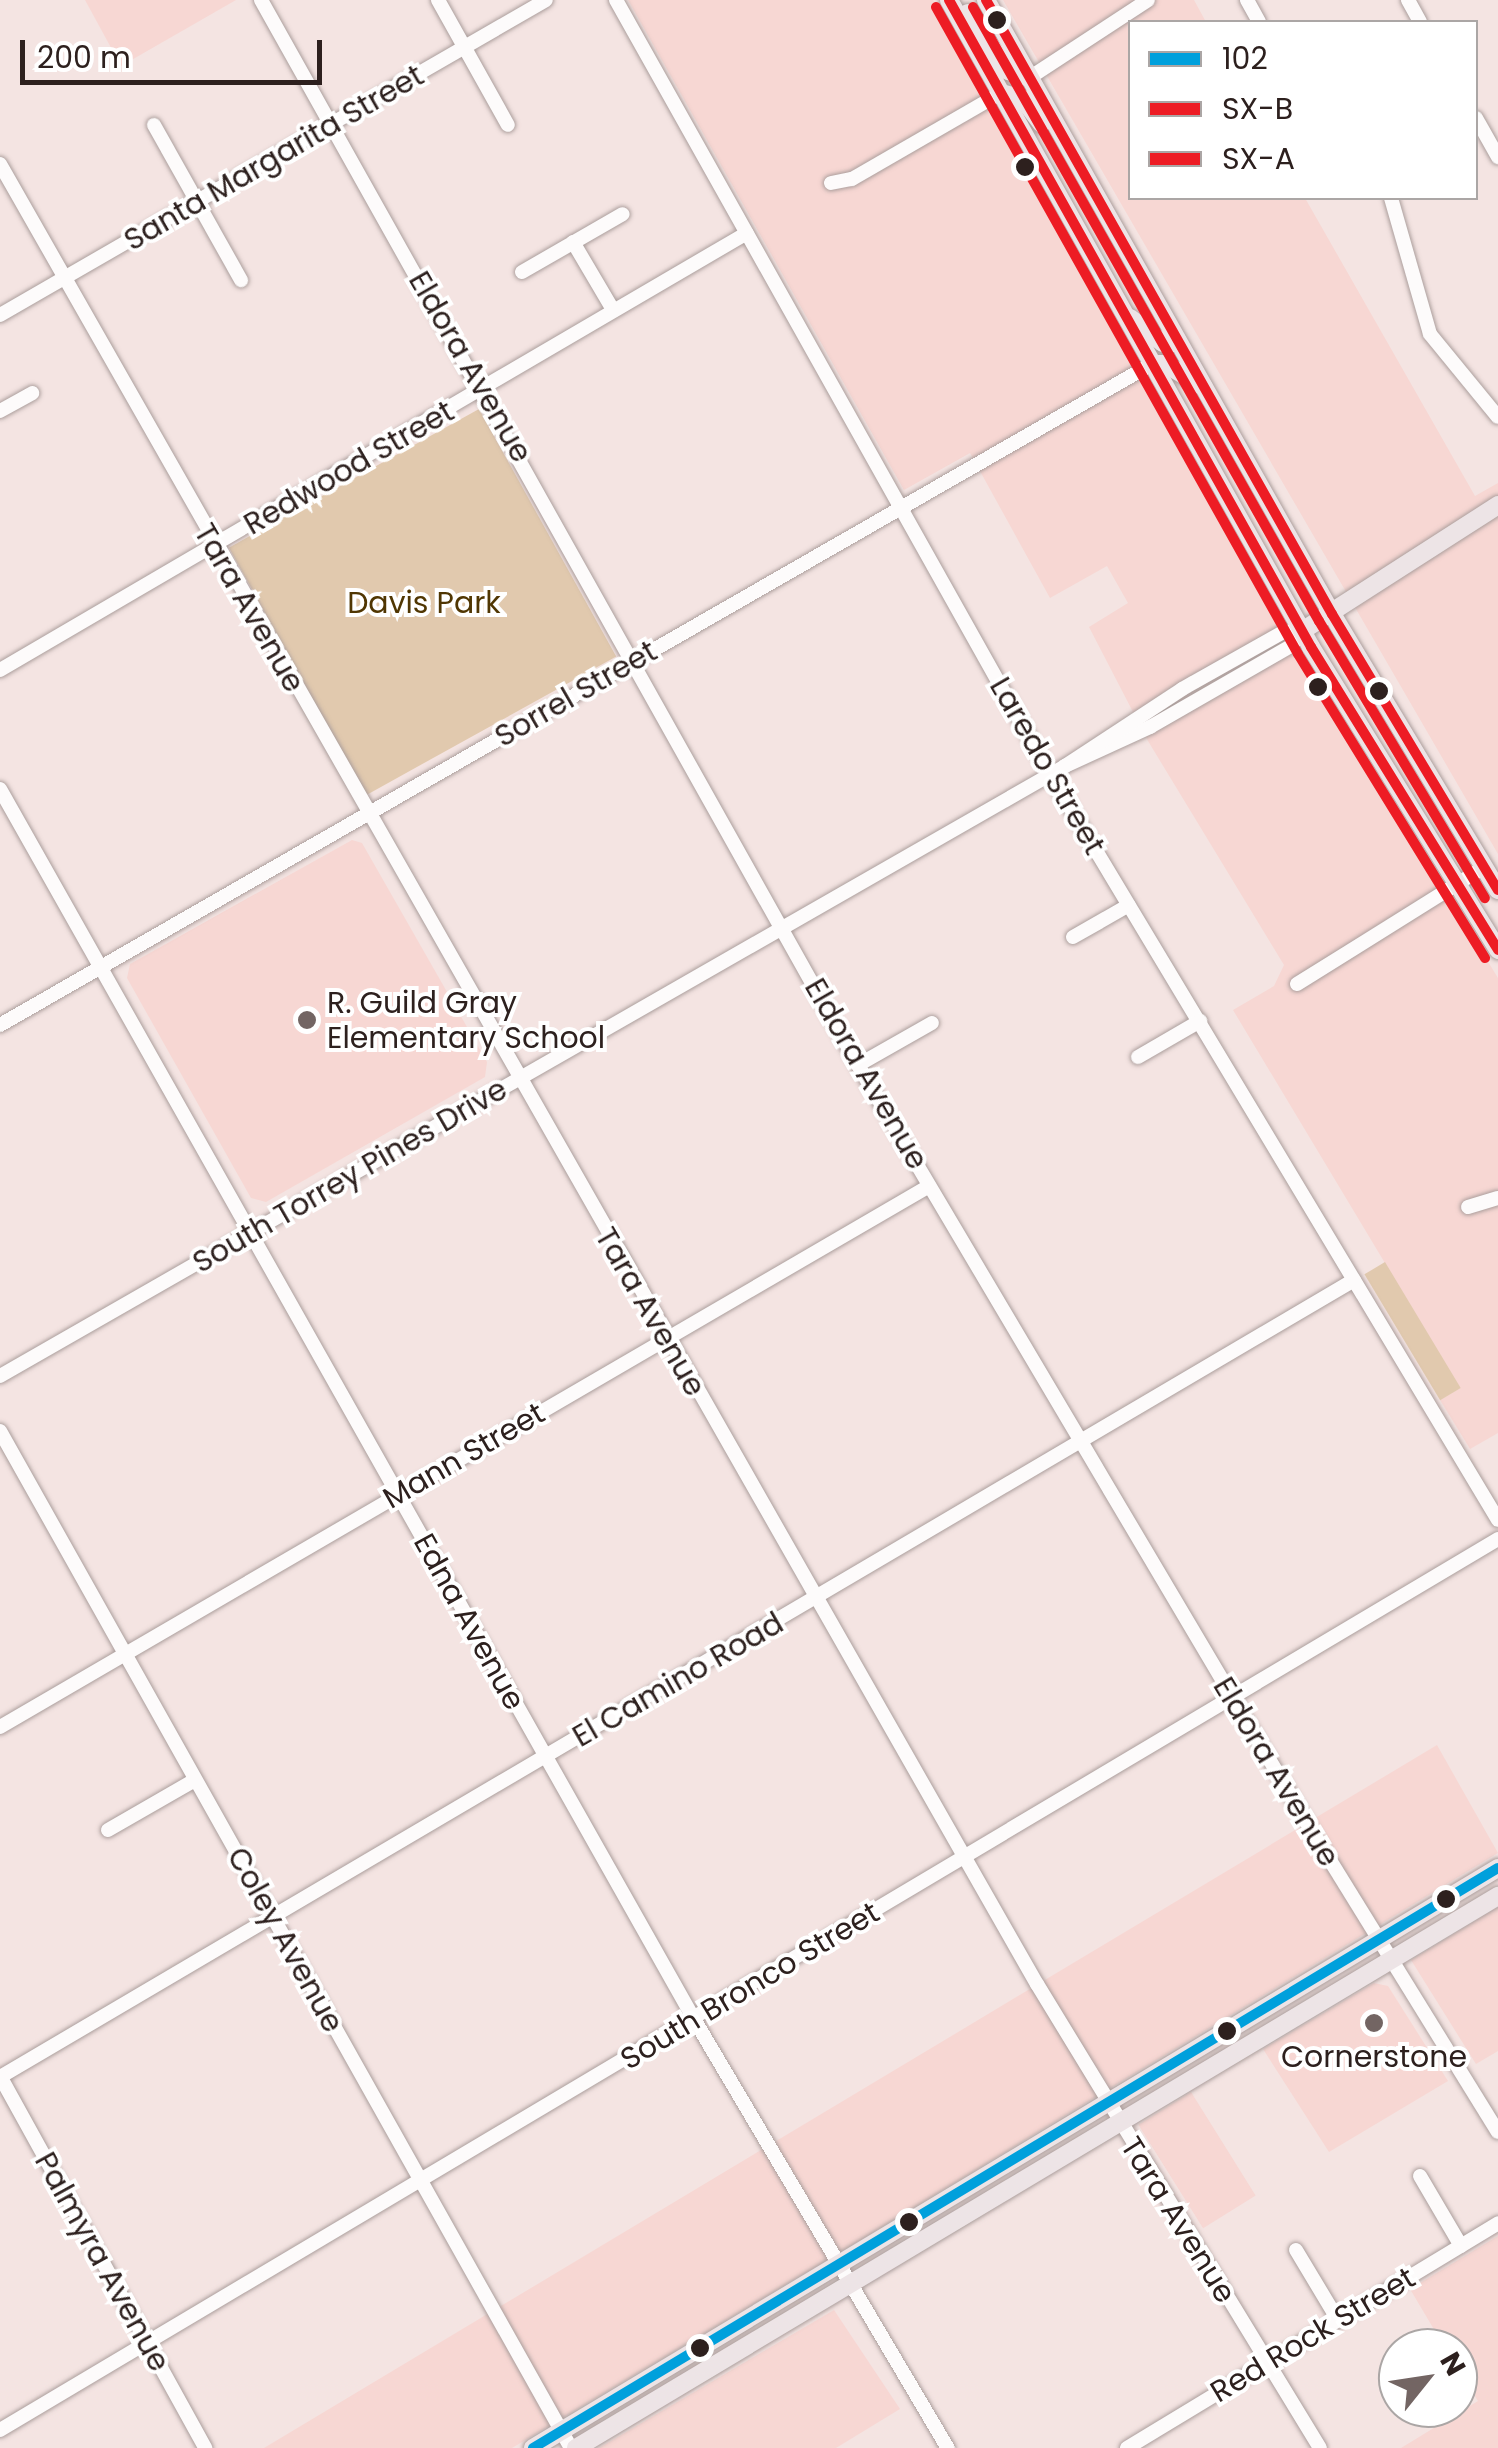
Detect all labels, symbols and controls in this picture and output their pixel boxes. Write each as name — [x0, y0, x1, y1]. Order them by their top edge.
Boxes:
unlabelled marker — [987, 10, 1007, 30]
scale bar — [25, 20, 328, 82]
legend — [1128, 20, 1478, 200]
text: 200 m — [37, 36, 131, 79]
text: 102 — [1222, 37, 1268, 80]
street label: Santa Margarita Street — [118, 57, 430, 259]
text: SX-B — [1222, 87, 1293, 130]
text: SX-A — [1222, 137, 1295, 180]
unlabelled marker — [1015, 157, 1035, 177]
street label: Eldora Avenue — [401, 265, 539, 469]
street label: Redwood Street — [238, 393, 460, 543]
street label: Tara Avenue — [186, 517, 312, 699]
park label: Davis Park — [347, 585, 501, 621]
street label: Sorrel Street — [489, 633, 663, 755]
street label: Laredo Street — [982, 671, 1112, 861]
unlabelled marker — [1308, 677, 1328, 697]
unlabelled marker — [1369, 681, 1389, 701]
street label: Eldora Avenue — [797, 972, 935, 1176]
place label: R. Guild Gray Elementary School — [327, 985, 605, 1056]
marker: R. Guild Gray Elementary School — [296, 1009, 318, 1031]
street label: South Torrey Pines Drive — [186, 1071, 514, 1281]
street label: Tara Avenue — [587, 1221, 713, 1403]
street label: Mann Street — [377, 1395, 551, 1517]
street label: Edna Avenue — [406, 1528, 532, 1716]
street label: El Camino Road — [566, 1605, 790, 1755]
street label: Eldora Avenue — [1205, 1671, 1347, 1873]
street label: Coley Avenue — [219, 1841, 351, 2039]
unlabelled marker — [1436, 1889, 1456, 1909]
street label: South Bronco Street — [614, 1895, 886, 2077]
marker: Cornerstone — [1363, 2012, 1385, 2034]
unlabelled marker — [1217, 2021, 1237, 2041]
place label: Cornerstone — [1281, 2039, 1467, 2075]
street label: Tara Avenue — [1113, 2130, 1243, 2310]
street label: Palmyra Avenue — [27, 2146, 177, 2378]
unlabelled marker — [899, 2212, 919, 2232]
street label: Red Rock Street — [1204, 2260, 1422, 2410]
north arrow — [1378, 2328, 1478, 2428]
unlabelled marker — [690, 2338, 710, 2358]
text: N — [1431, 2345, 1475, 2383]

